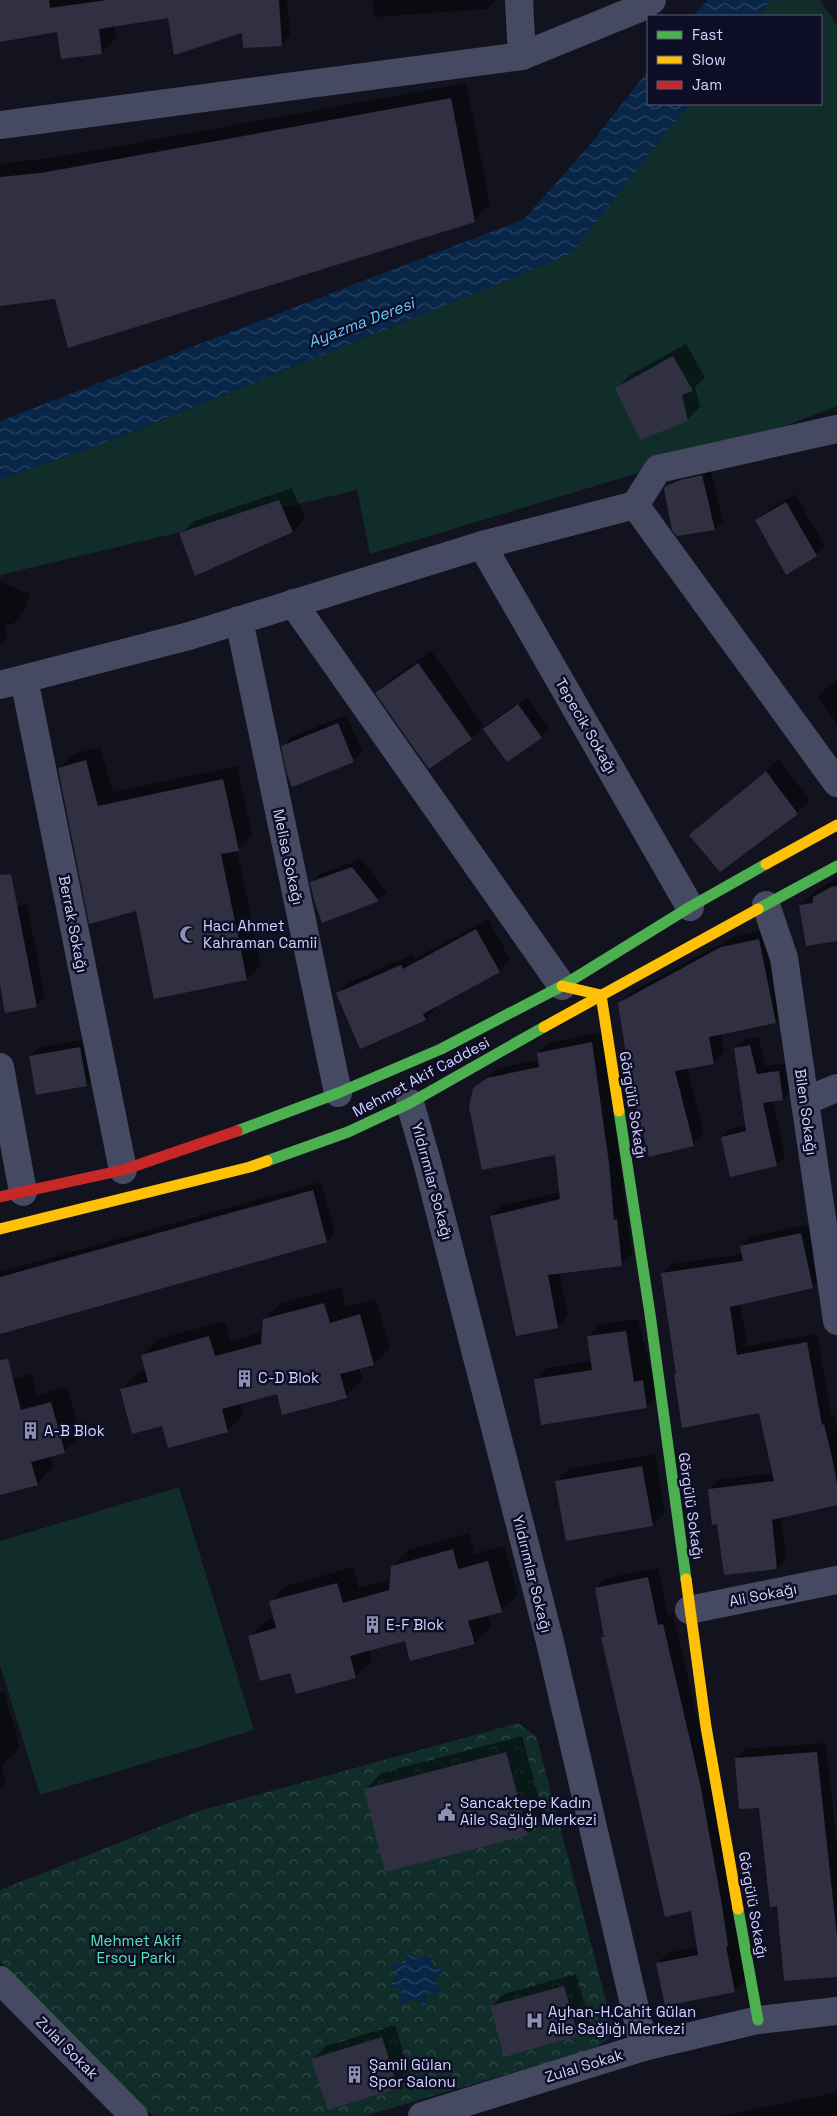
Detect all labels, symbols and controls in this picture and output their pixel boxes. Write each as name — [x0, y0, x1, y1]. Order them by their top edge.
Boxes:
legend — [647, 15, 822, 105]
text: Fast — [692, 25, 723, 44]
text: Slow — [692, 50, 726, 69]
text: Jam — [692, 75, 722, 94]
water label: Ayazma Deresi — [305, 292, 419, 352]
street label: Tepecik Sokağı — [551, 674, 622, 777]
street label: Melisa Sokağı — [269, 807, 308, 907]
street label: Berrak Sokağı — [55, 874, 92, 974]
place label: Hacı Ahmet Kahraman Camii — [203, 916, 317, 952]
mosque icon: Hacı Ahmet Kahraman Camii — [179, 925, 199, 945]
street label: Mehmet Akif Caddesi — [349, 1032, 493, 1121]
street label: Görgülü Sokağı — [616, 1050, 651, 1160]
street label: Bilen Sokağı — [791, 1067, 822, 1156]
street label: Yıldırımlar Sokağı — [408, 1120, 457, 1242]
building icon: C-D Blok — [234, 1368, 254, 1388]
place label: C-D Blok — [258, 1368, 319, 1387]
building icon: A-B Blok — [20, 1421, 40, 1441]
place label: A-B Blok — [44, 1421, 105, 1440]
street label: Görgülü Sokağı — [675, 1451, 708, 1561]
street label: Yıldırımlar Sokağı — [509, 1513, 556, 1635]
street label: Ali Sokağı — [727, 1579, 798, 1610]
building icon: E-F Blok — [362, 1615, 382, 1635]
place label: E-F Blok — [386, 1615, 444, 1634]
place label: Sancaktepe Kadın Aile Sağlığı Merkezi — [460, 1793, 597, 1829]
public building icon: Sancaktepe Kadın Aile Sağlığı Merkezi — [436, 1802, 456, 1822]
street label: Görgülü Sokağı — [735, 1850, 772, 1960]
park label: Mehmet Akif Ersoy Parkı — [91, 1931, 182, 1967]
place label: Ayhan-H.Cahit Gülan Aile Sağlığı Merkezi — [548, 2002, 696, 2038]
hospital icon: Ayhan-H.Cahit Gülan Aile Sağlığı Merkezi — [524, 2011, 544, 2031]
street label: Zulal Sokak — [32, 2012, 103, 2083]
street label: Zulal Sokak — [543, 2045, 625, 2086]
place label: Şamil Gülan Spor Salonu — [369, 2055, 456, 2091]
building icon: Şamil Gülan Spor Salonu — [345, 2064, 365, 2084]

